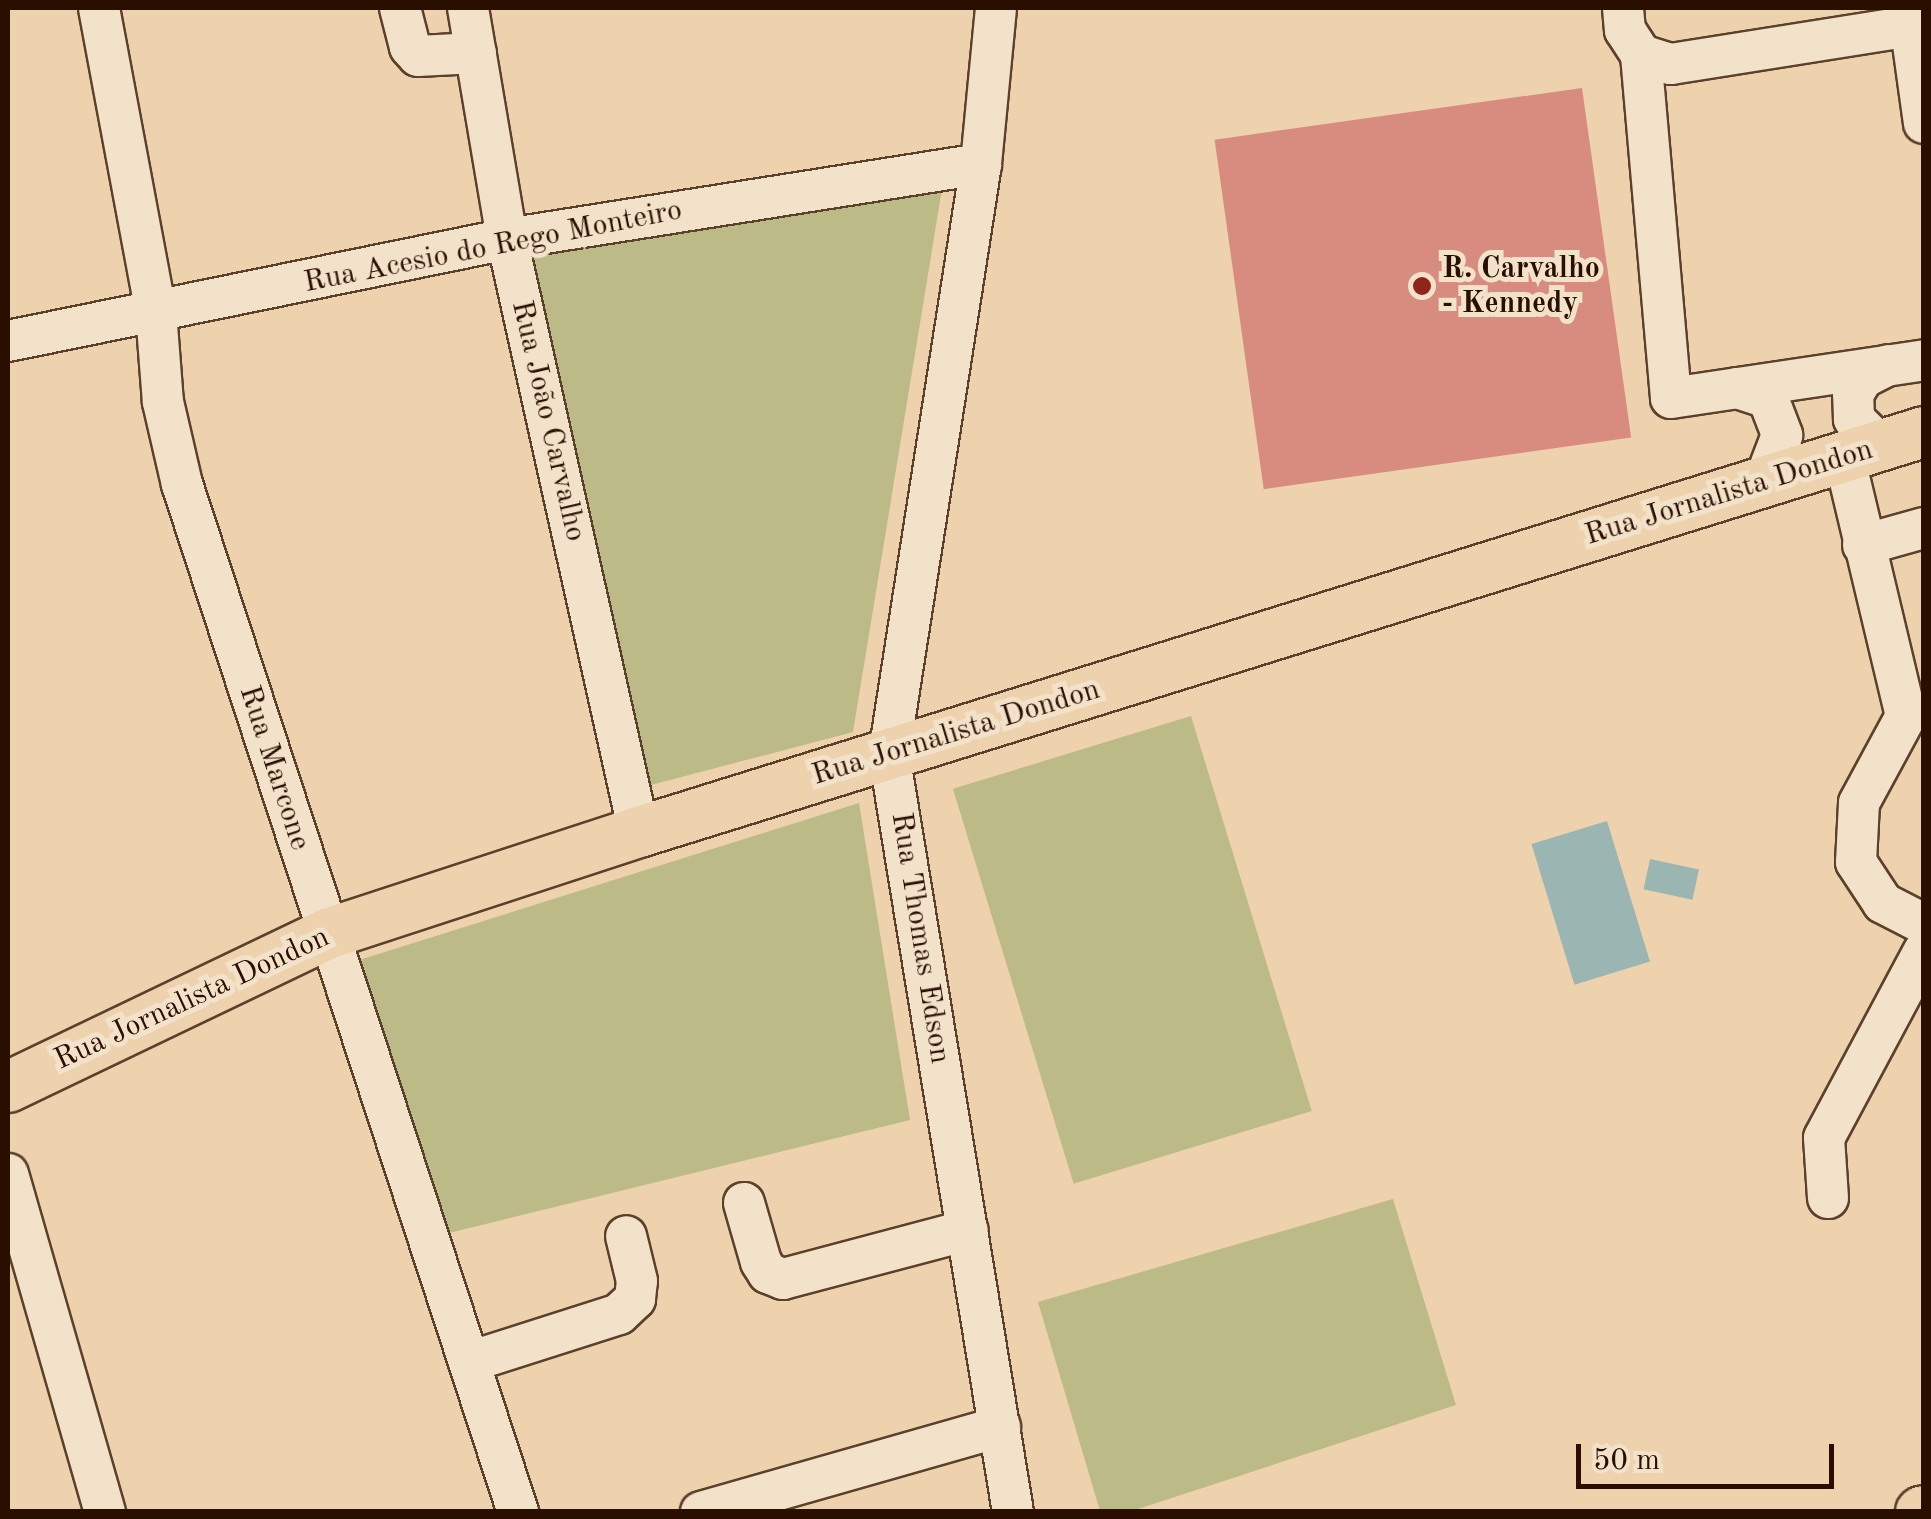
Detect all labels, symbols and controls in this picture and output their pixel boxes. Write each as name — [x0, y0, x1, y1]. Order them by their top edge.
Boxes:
street label: Rua Acesio do Rego Monteiro — [301, 193, 685, 301]
place label: R. Carvalho - Kennedy — [1442, 251, 1600, 322]
marker: R. Carvalho - Kennedy — [1411, 275, 1433, 297]
street label: Rua João Carvalho — [503, 297, 593, 545]
street label: Rua Jornalista Dondon — [1581, 432, 1877, 554]
street label: Rua Jornalista Dondon — [808, 672, 1104, 794]
street label: Rua Marcone — [230, 681, 318, 855]
street label: Rua Thomas Edson — [882, 810, 958, 1066]
street label: Rua Jornalista Dondon — [49, 919, 335, 1079]
scale bar — [1581, 1424, 1838, 1486]
text: 50 m — [1593, 1446, 1660, 1476]

